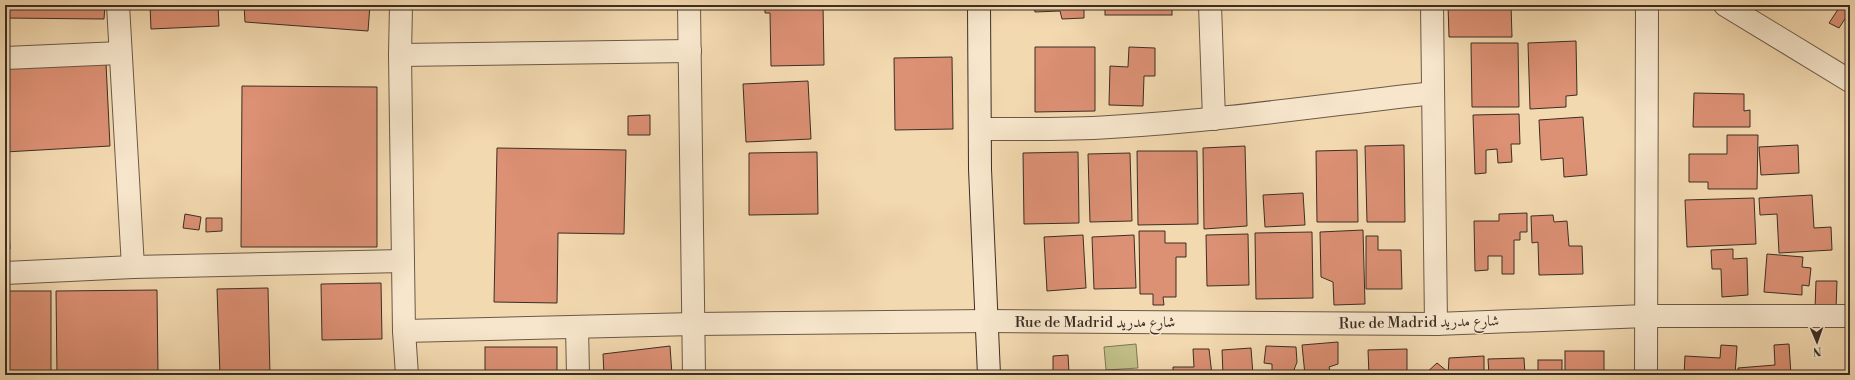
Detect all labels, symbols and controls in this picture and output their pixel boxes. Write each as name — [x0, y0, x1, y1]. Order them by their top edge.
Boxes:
street label: Rue de Madrid شارع مدريد — [1339, 312, 1499, 336]
street label: Rue de Madrid شارع مدريد — [1015, 313, 1175, 335]
north arrow — [1797, 322, 1837, 362]
text: N — [1812, 344, 1822, 358]

